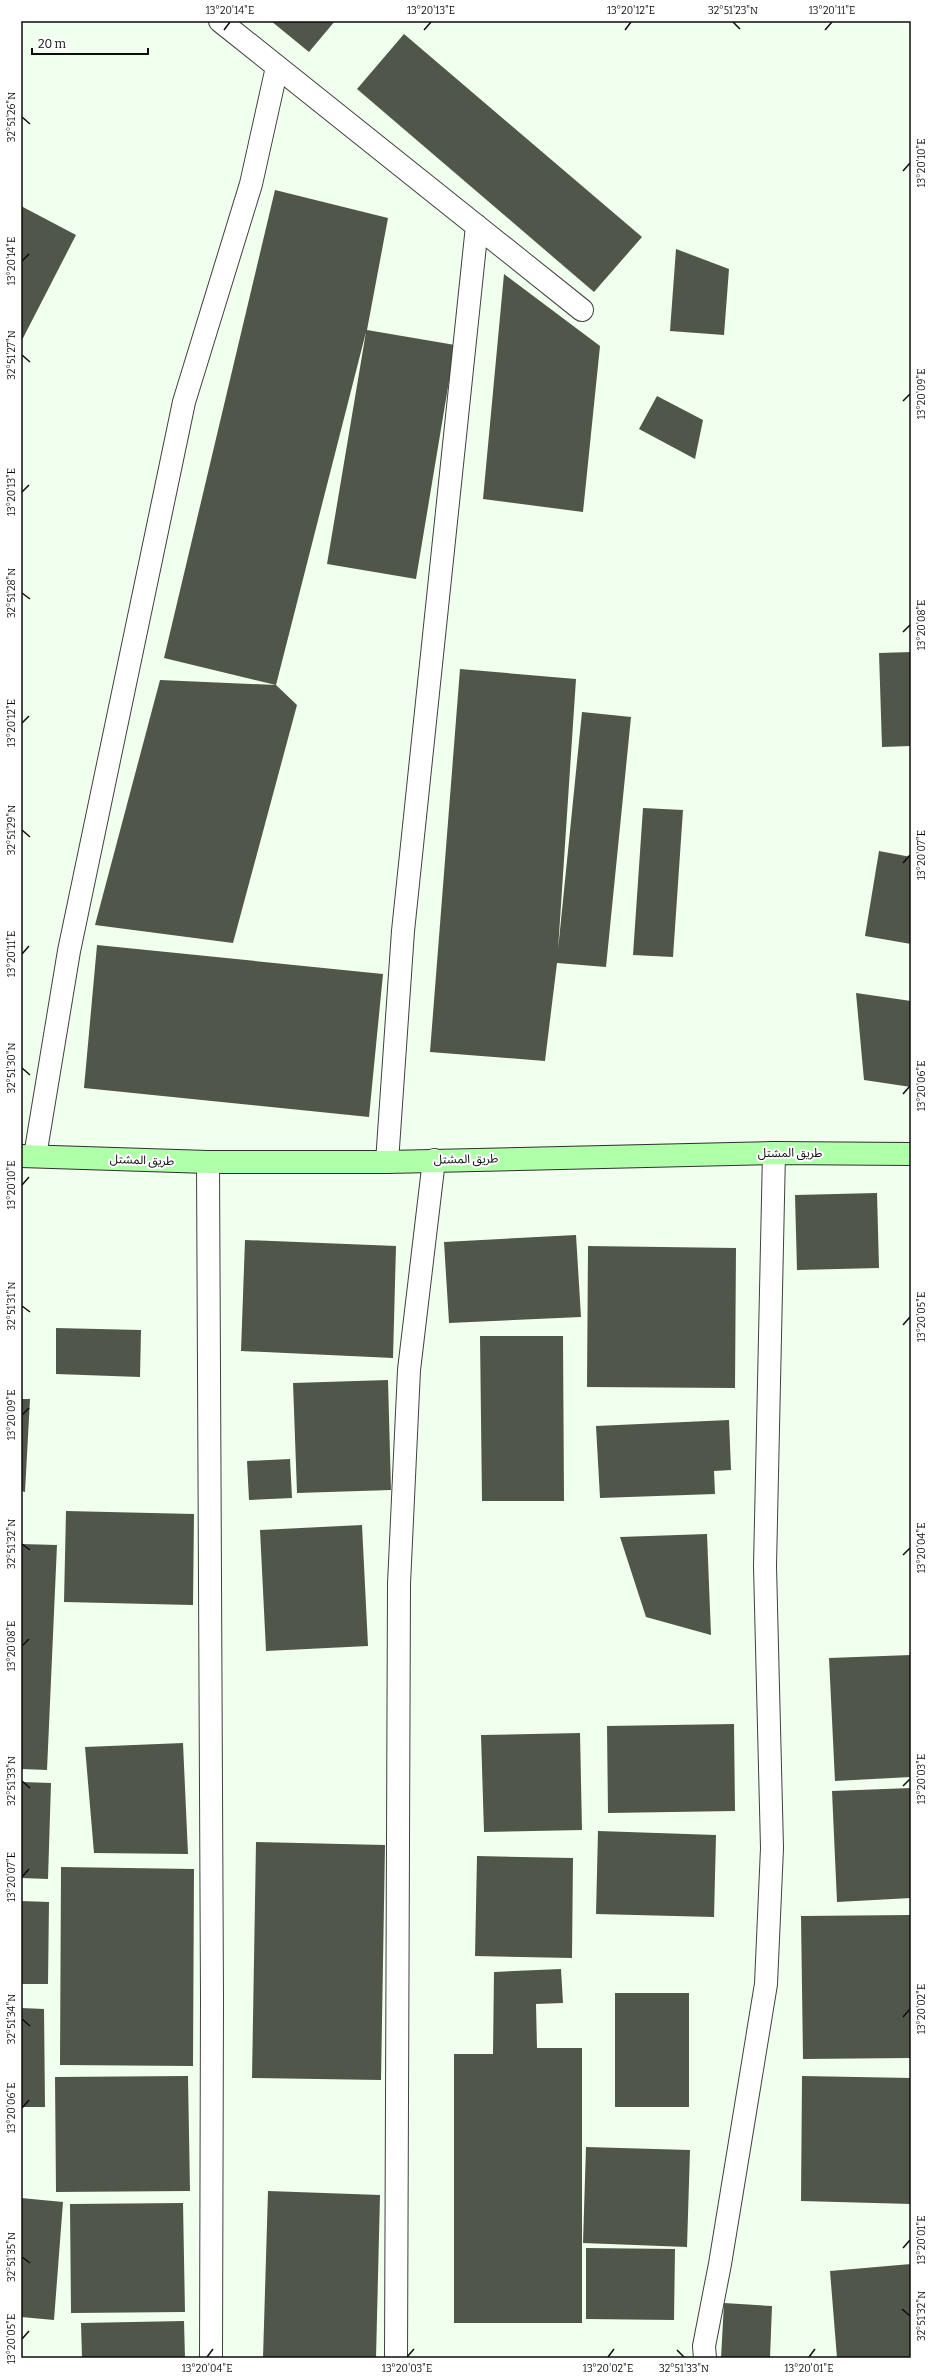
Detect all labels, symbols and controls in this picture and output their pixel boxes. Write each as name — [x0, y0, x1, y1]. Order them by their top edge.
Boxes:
text: 13°20'14"E — [206, 5, 254, 17]
text: 13°20'13"E — [407, 5, 455, 17]
text: 13°20'12"E — [607, 5, 655, 17]
text: 32°51'23"N — [708, 5, 758, 17]
text: 13°20'11"E — [809, 5, 855, 17]
scale bar — [32, 30, 148, 56]
text: 20 m — [38, 37, 67, 51]
text: 32°51'26"N — [6, 92, 18, 142]
text: 13°20'10"E — [916, 139, 928, 187]
text: 13°20'14"E — [6, 237, 18, 285]
text: 32°51'27"N — [6, 330, 18, 380]
text: 13°20'09"E — [916, 369, 928, 419]
text: 13°20'13"E — [6, 468, 18, 516]
text: 32°51'28"N — [6, 568, 18, 618]
text: 13°20'08"E — [916, 600, 928, 650]
text: 13°20'12"E — [6, 699, 18, 747]
text: 32°51'29"N — [6, 805, 18, 855]
text: 13°20'07"E — [916, 830, 928, 880]
text: 13°20'11"E — [6, 931, 18, 977]
text: 32°51'30"N — [6, 1042, 18, 1094]
text: 13°20'06"E — [916, 1061, 928, 1111]
street label: طريق المشتل — [758, 1146, 822, 1161]
street label: طريق المشتل — [434, 1151, 498, 1168]
street label: طريق المشتل — [109, 1152, 175, 1169]
text: 13°20'10"E — [6, 1161, 18, 1209]
text: 32°51'31"N — [6, 1282, 18, 1330]
text: 13°20'05"E — [916, 1292, 928, 1342]
text: 13°20'09"E — [6, 1390, 18, 1440]
text: 32°51'32"N — [6, 1519, 18, 1569]
text: 13°20'04"E — [916, 1523, 928, 1573]
text: 13°20'08"E — [6, 1621, 18, 1671]
text: 13°20'03"E — [916, 1754, 928, 1804]
text: 32°51'33"N — [6, 1756, 18, 1806]
text: 13°20'07"E — [6, 1852, 18, 1902]
text: 13°20'02"E — [916, 1984, 928, 2034]
text: 32°51'34"N — [6, 1994, 18, 2044]
text: 13°20'06"E — [6, 2083, 18, 2133]
text: 13°20'01"E — [916, 2216, 928, 2264]
text: 32°51'35"N — [6, 2232, 18, 2282]
text: 32°51'32"N — [916, 2291, 928, 2341]
text: 13°20'05"E — [6, 2314, 18, 2364]
text: 13°20'04"E — [182, 2363, 232, 2375]
text: 13°20'03"E — [382, 2363, 432, 2375]
text: 13°20'02"E — [583, 2363, 633, 2375]
text: 32°51'33"N — [659, 2363, 709, 2375]
text: 13°20'01"E — [785, 2363, 833, 2375]

